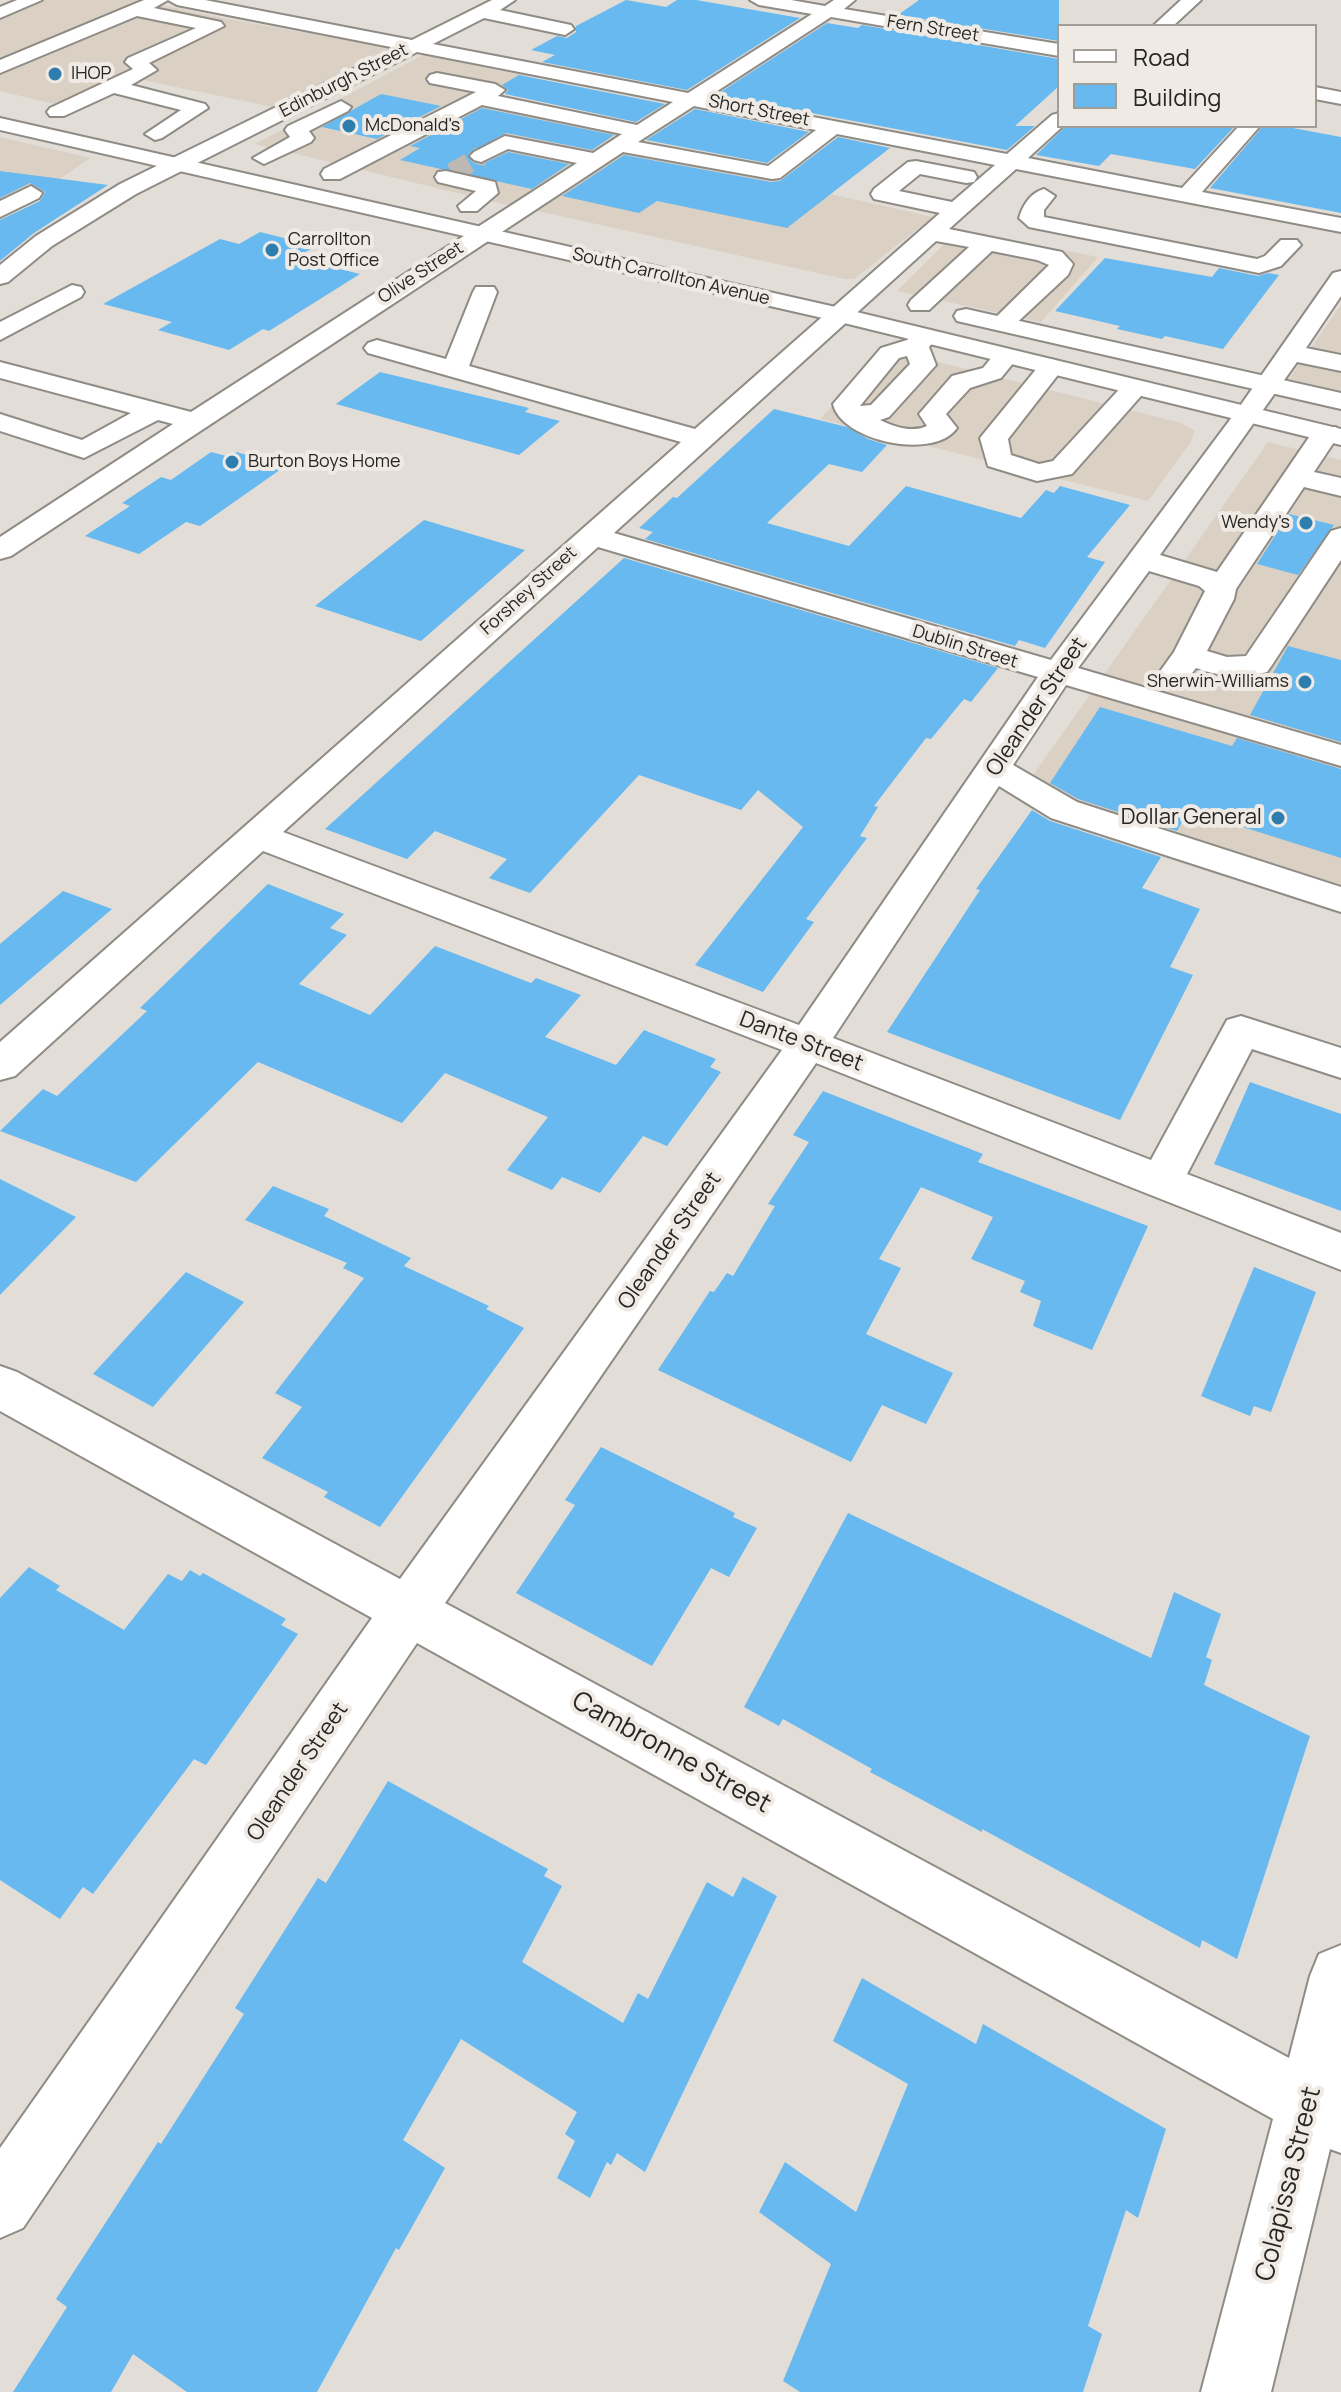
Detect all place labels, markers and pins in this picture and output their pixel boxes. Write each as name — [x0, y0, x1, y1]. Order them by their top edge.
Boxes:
place label: IHOP — [71, 63, 111, 85]
marker: IHOP — [46, 65, 64, 83]
place label: McDonald's — [365, 115, 460, 137]
marker: McDonald's — [340, 117, 358, 135]
place label: Carrollton Post Office — [288, 229, 379, 272]
marker: Carrollton Post Office — [263, 241, 281, 259]
place label: Burton Boys Home — [248, 451, 401, 473]
marker: Burton Boys Home — [223, 453, 241, 471]
place label: Wendy's — [1221, 512, 1290, 534]
marker: Wendy's — [1297, 514, 1315, 532]
place label: Sherwin-Williams — [1147, 671, 1289, 693]
marker: Sherwin-Williams — [1296, 673, 1314, 691]
place label: Dollar General — [1121, 805, 1262, 831]
marker: Dollar General — [1269, 809, 1287, 827]

